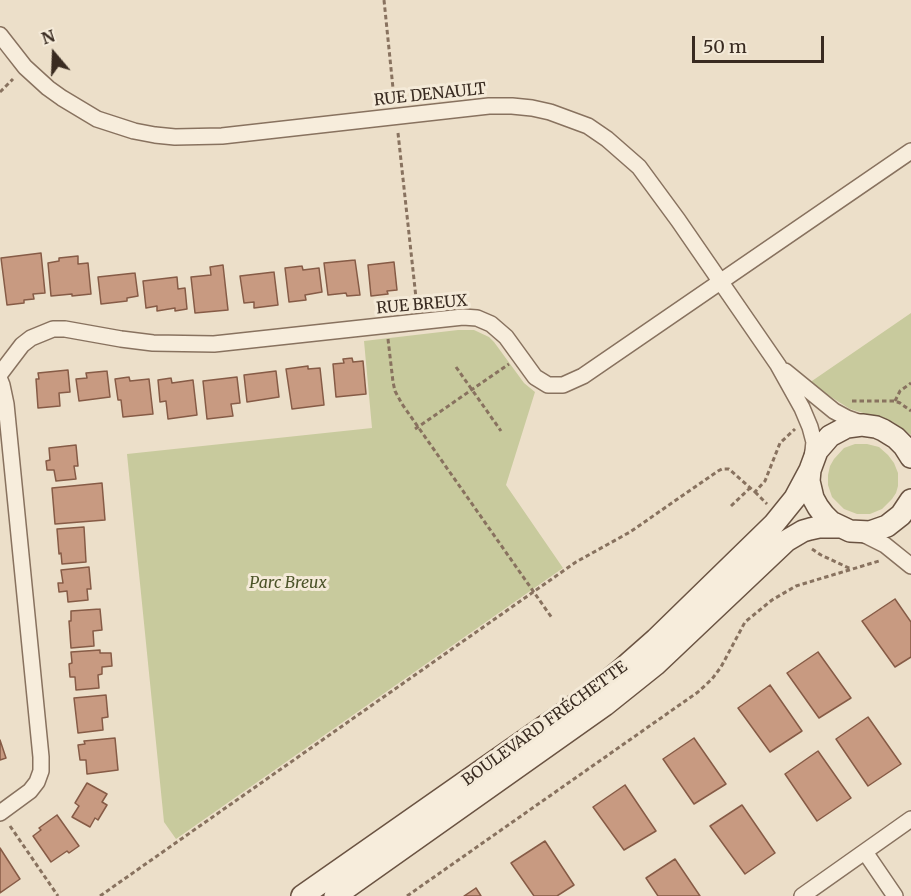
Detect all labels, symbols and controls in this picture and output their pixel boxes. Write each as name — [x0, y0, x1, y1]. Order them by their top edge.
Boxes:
north arrow — [24, 24, 84, 84]
scale bar — [695, 24, 827, 62]
text: N — [39, 25, 57, 48]
text: 50 m — [703, 35, 747, 58]
street label: RUE DENAULT — [373, 80, 487, 110]
street label: RUE BREUX — [376, 291, 468, 319]
park label: Parc Breux — [249, 573, 327, 593]
street label: BOULEVARD FRÉCHETTE — [459, 658, 631, 790]

